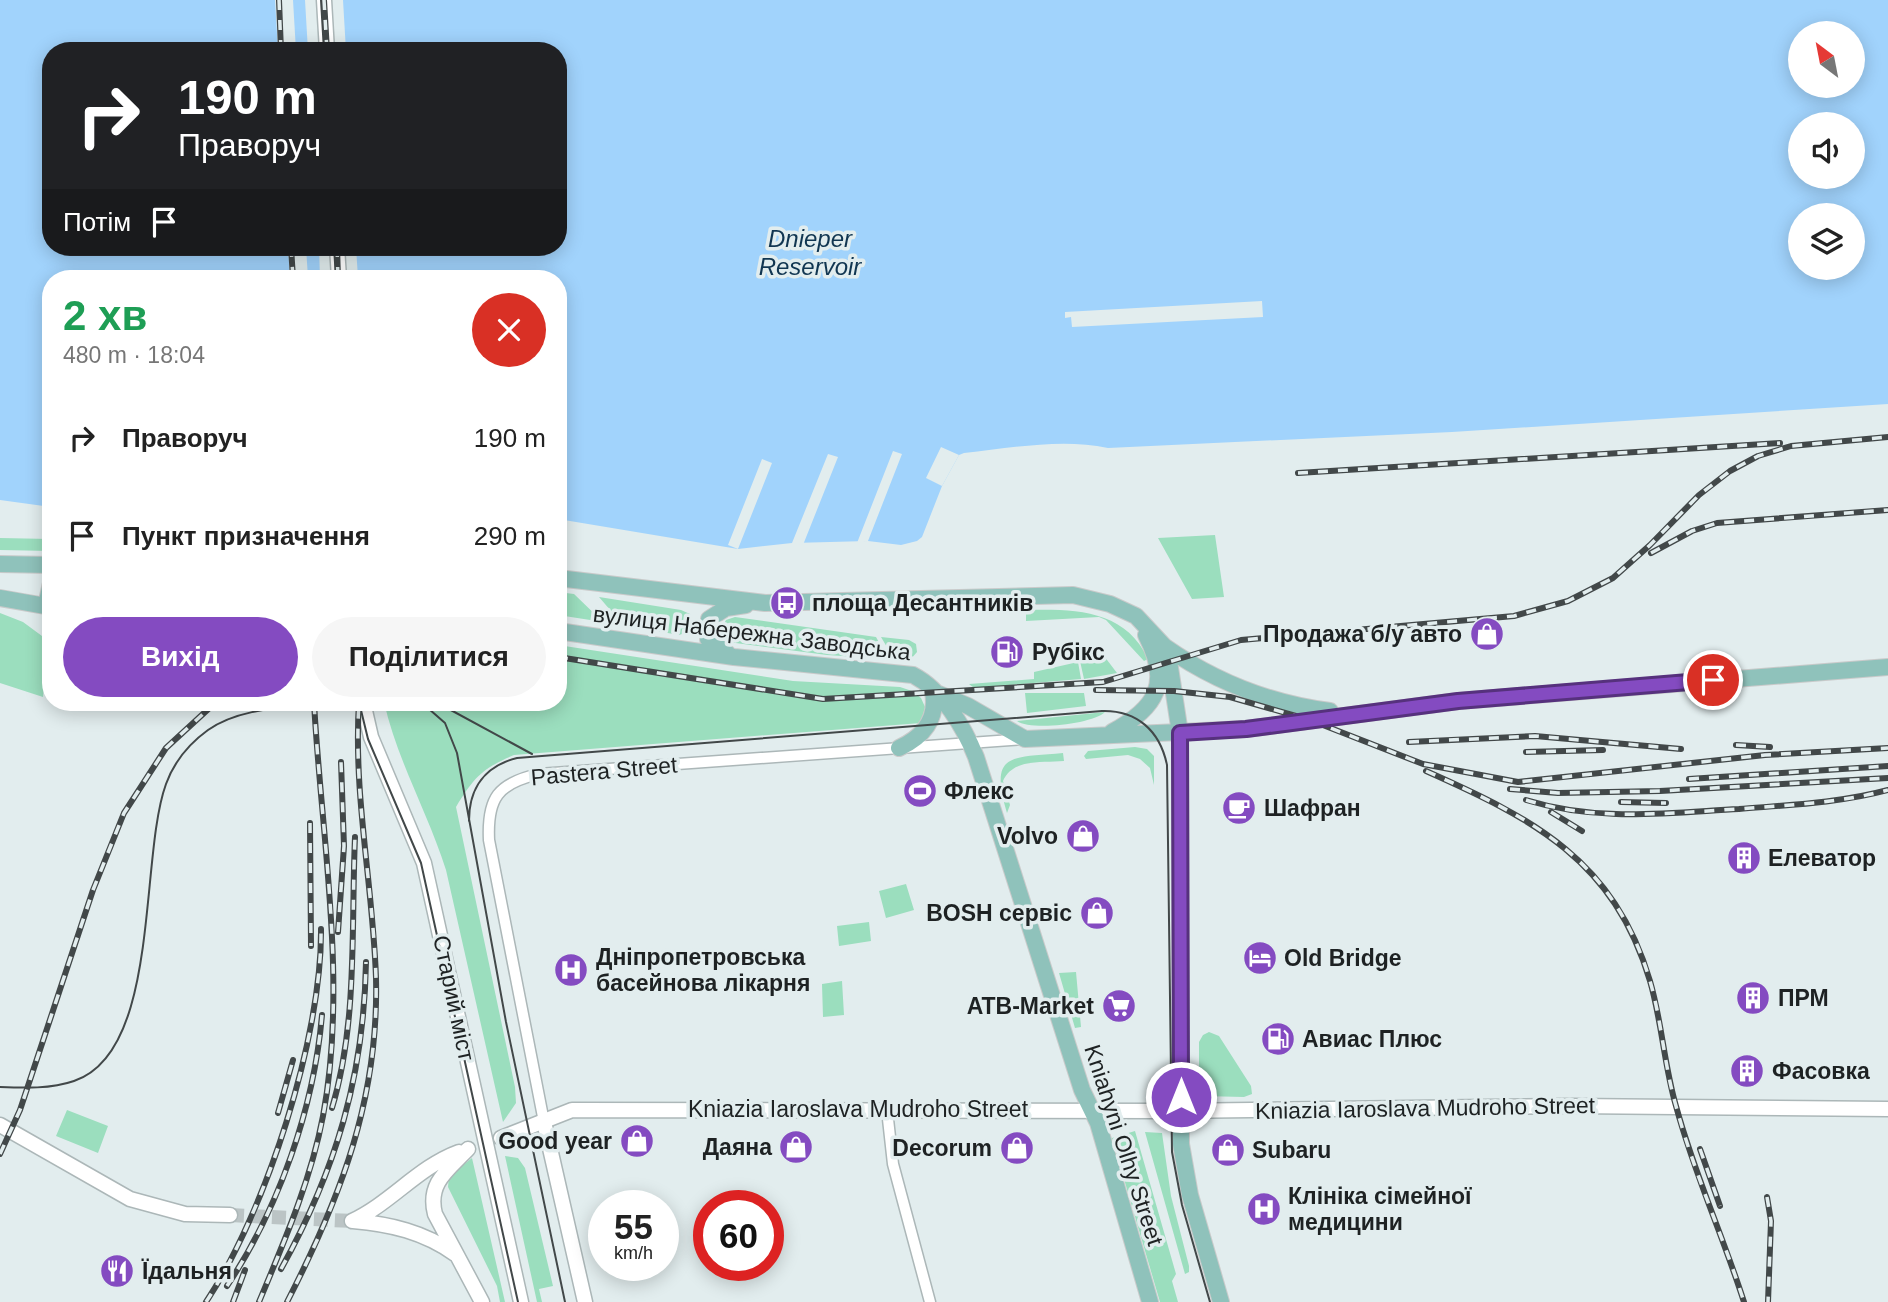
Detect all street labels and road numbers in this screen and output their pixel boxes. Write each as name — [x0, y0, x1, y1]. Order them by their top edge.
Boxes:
street label: вулиця Набережна Заводська — [592, 601, 913, 665]
street label: Pastera Street — [530, 752, 679, 790]
street label: Старий міст — [428, 933, 480, 1064]
street label: Kniahyni Olhy Street — [1079, 1041, 1169, 1249]
street label: Kniazia Iaroslava Mudroho Street — [1255, 1092, 1596, 1124]
street label: Kniazia Iaroslava Mudroho Street — [688, 1096, 1029, 1122]

